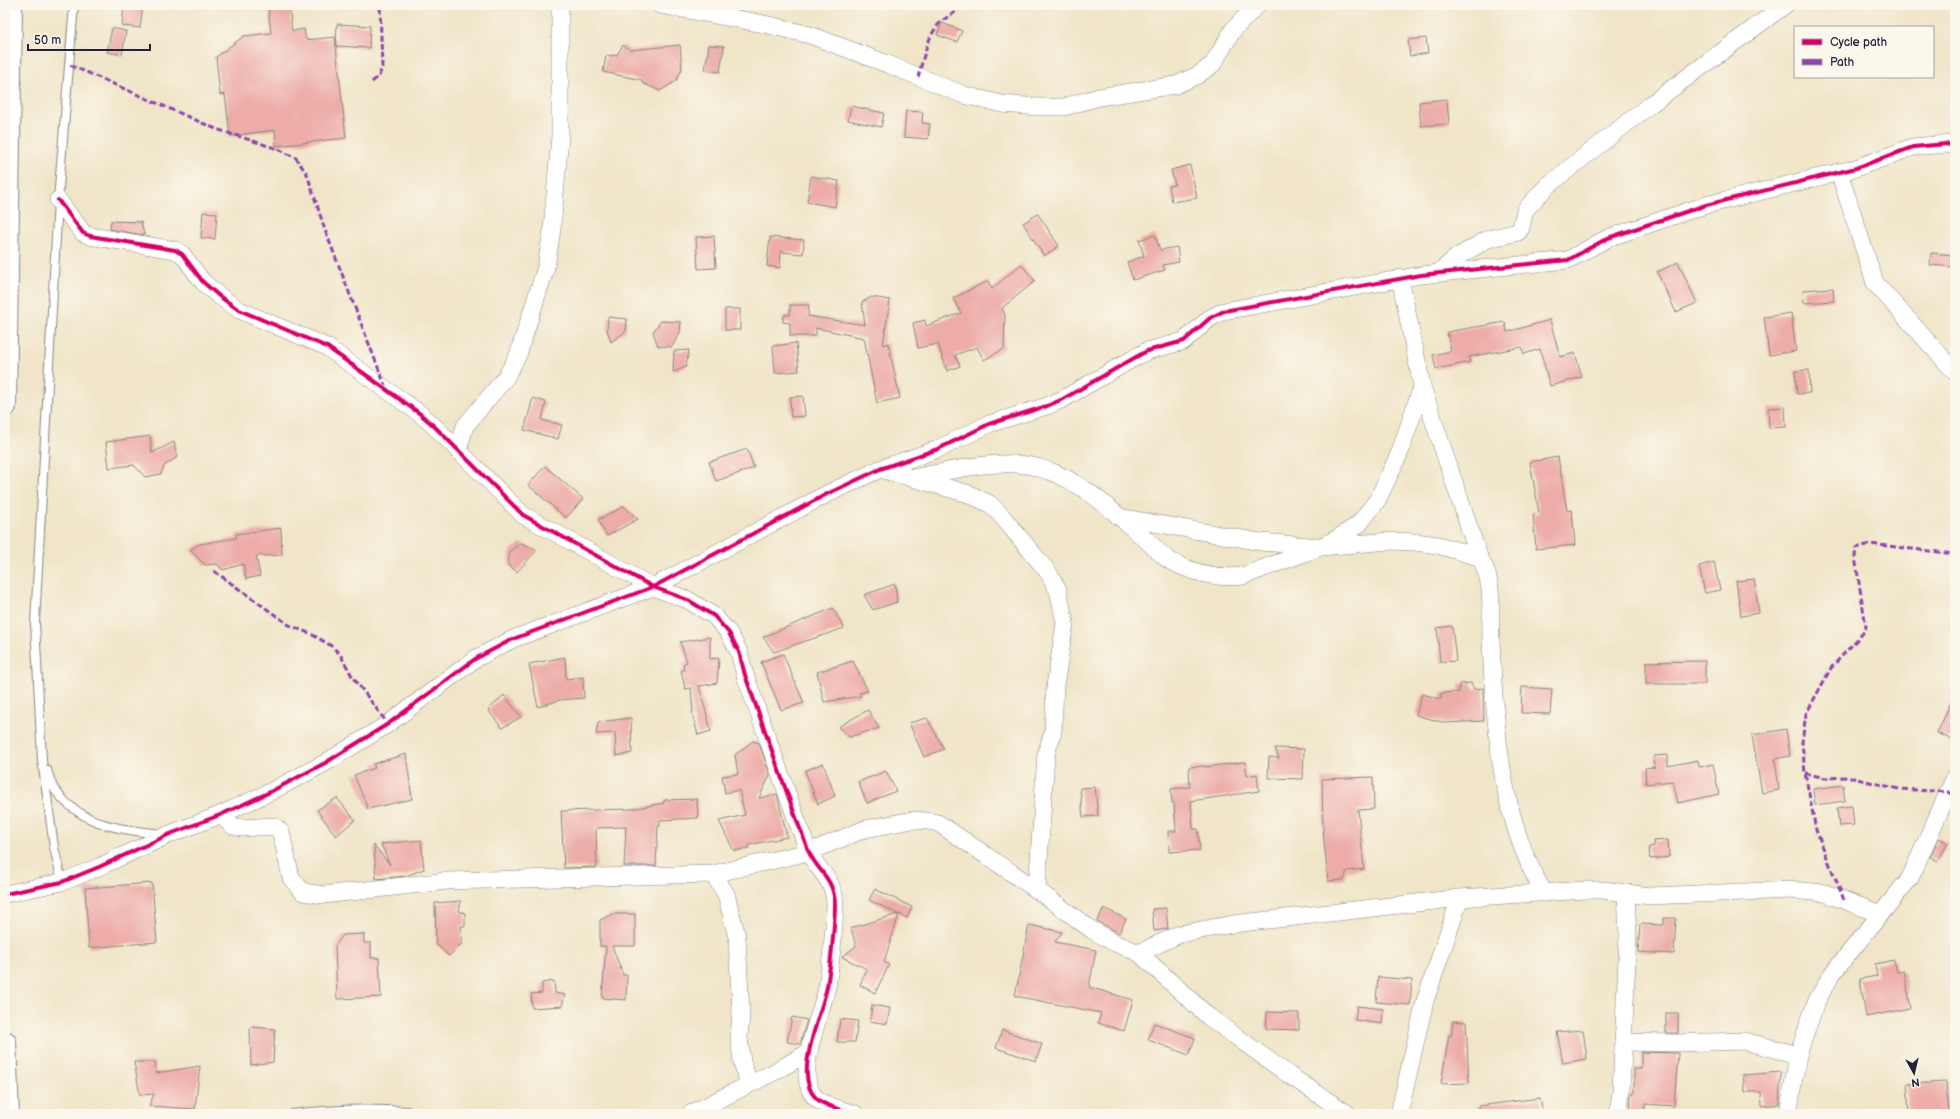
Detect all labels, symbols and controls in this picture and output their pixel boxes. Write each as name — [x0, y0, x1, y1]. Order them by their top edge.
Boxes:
scale bar — [28, 26, 150, 52]
legend — [1794, 26, 1934, 78]
text: 50 m — [34, 33, 61, 48]
text: Cycle path — [1830, 35, 1887, 50]
text: Path — [1830, 55, 1855, 70]
north arrow — [1894, 1053, 1934, 1093]
text: N — [1910, 1075, 1920, 1089]

